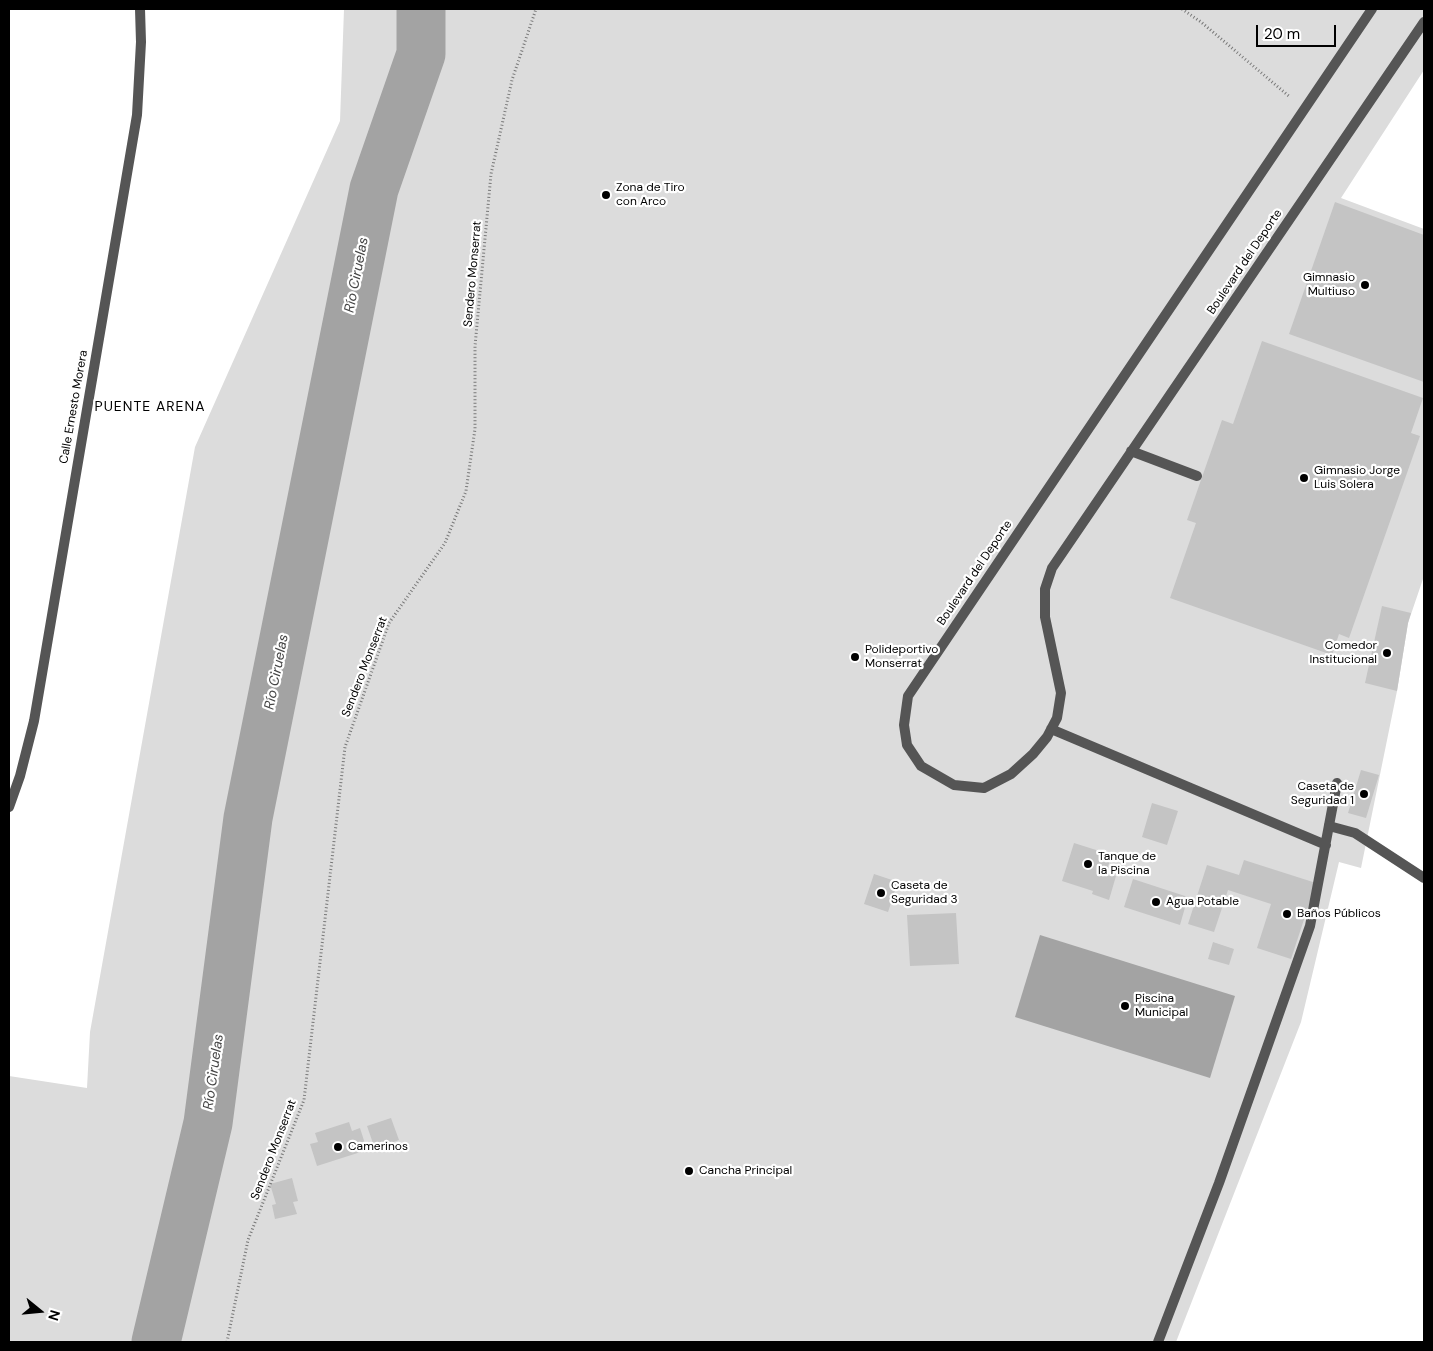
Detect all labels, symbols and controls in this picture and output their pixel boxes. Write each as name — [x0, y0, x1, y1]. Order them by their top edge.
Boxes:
scale bar — [1258, 15, 1338, 47]
text: 20 m — [1264, 24, 1300, 44]
place label: Zona de Tiro con Arco — [616, 181, 685, 209]
marker: Zona de Tiro con Arco — [600, 189, 612, 201]
street label: Boulevard del Deporte — [1204, 207, 1286, 317]
street label: Sendero Monserrat — [461, 220, 485, 328]
water label: Río Ciruelas — [341, 236, 373, 314]
place label: Gimnasio Multiuso — [1303, 271, 1355, 299]
marker: Gimnasio Multiuso — [1359, 279, 1371, 291]
street label: Calle Ernesto Morera — [57, 349, 91, 465]
district label: PUENTE ARENA — [93, 399, 207, 415]
place label: Gimnasio Jorge Luis Solera — [1314, 464, 1400, 492]
marker: Gimnasio Jorge Luis Solera — [1298, 472, 1310, 484]
street label: Boulevard del Deporte — [934, 518, 1016, 628]
street label: Sendero Monserrat — [339, 615, 391, 719]
water label: Río Ciruelas — [261, 633, 293, 711]
place label: Comedor Institucional — [1309, 639, 1377, 667]
place label: Polideportivo Monserrat — [865, 643, 938, 671]
marker: Comedor Institucional — [1381, 647, 1393, 659]
marker: Polideportivo Monserrat — [849, 651, 861, 663]
place label: Caseta de Seguridad 1 — [1291, 780, 1354, 808]
marker: Caseta de Seguridad 1 — [1358, 788, 1370, 800]
place label: Tanque de la Piscina — [1098, 850, 1156, 878]
marker: Tanque de la Piscina — [1082, 858, 1094, 870]
place label: Caseta de Seguridad 3 — [891, 879, 957, 907]
marker: Caseta de Seguridad 3 — [875, 887, 887, 899]
place label: Agua Potable — [1166, 895, 1239, 909]
marker: Agua Potable — [1150, 896, 1162, 908]
place label: Baños Públicos — [1297, 907, 1381, 921]
marker: Baños Públicos — [1281, 908, 1293, 920]
place label: Piscina Municipal — [1135, 992, 1188, 1020]
marker: Piscina Municipal — [1119, 1000, 1131, 1012]
water label: Río Ciruelas — [200, 1033, 228, 1111]
street label: Sendero Monserrat — [248, 1098, 300, 1202]
place label: Camerinos — [348, 1140, 408, 1154]
marker: Camerinos — [332, 1141, 344, 1153]
place label: Cancha Principal — [699, 1164, 792, 1178]
marker: Cancha Principal — [683, 1165, 695, 1177]
north arrow — [15, 1286, 65, 1336]
text: N — [44, 1308, 64, 1323]

